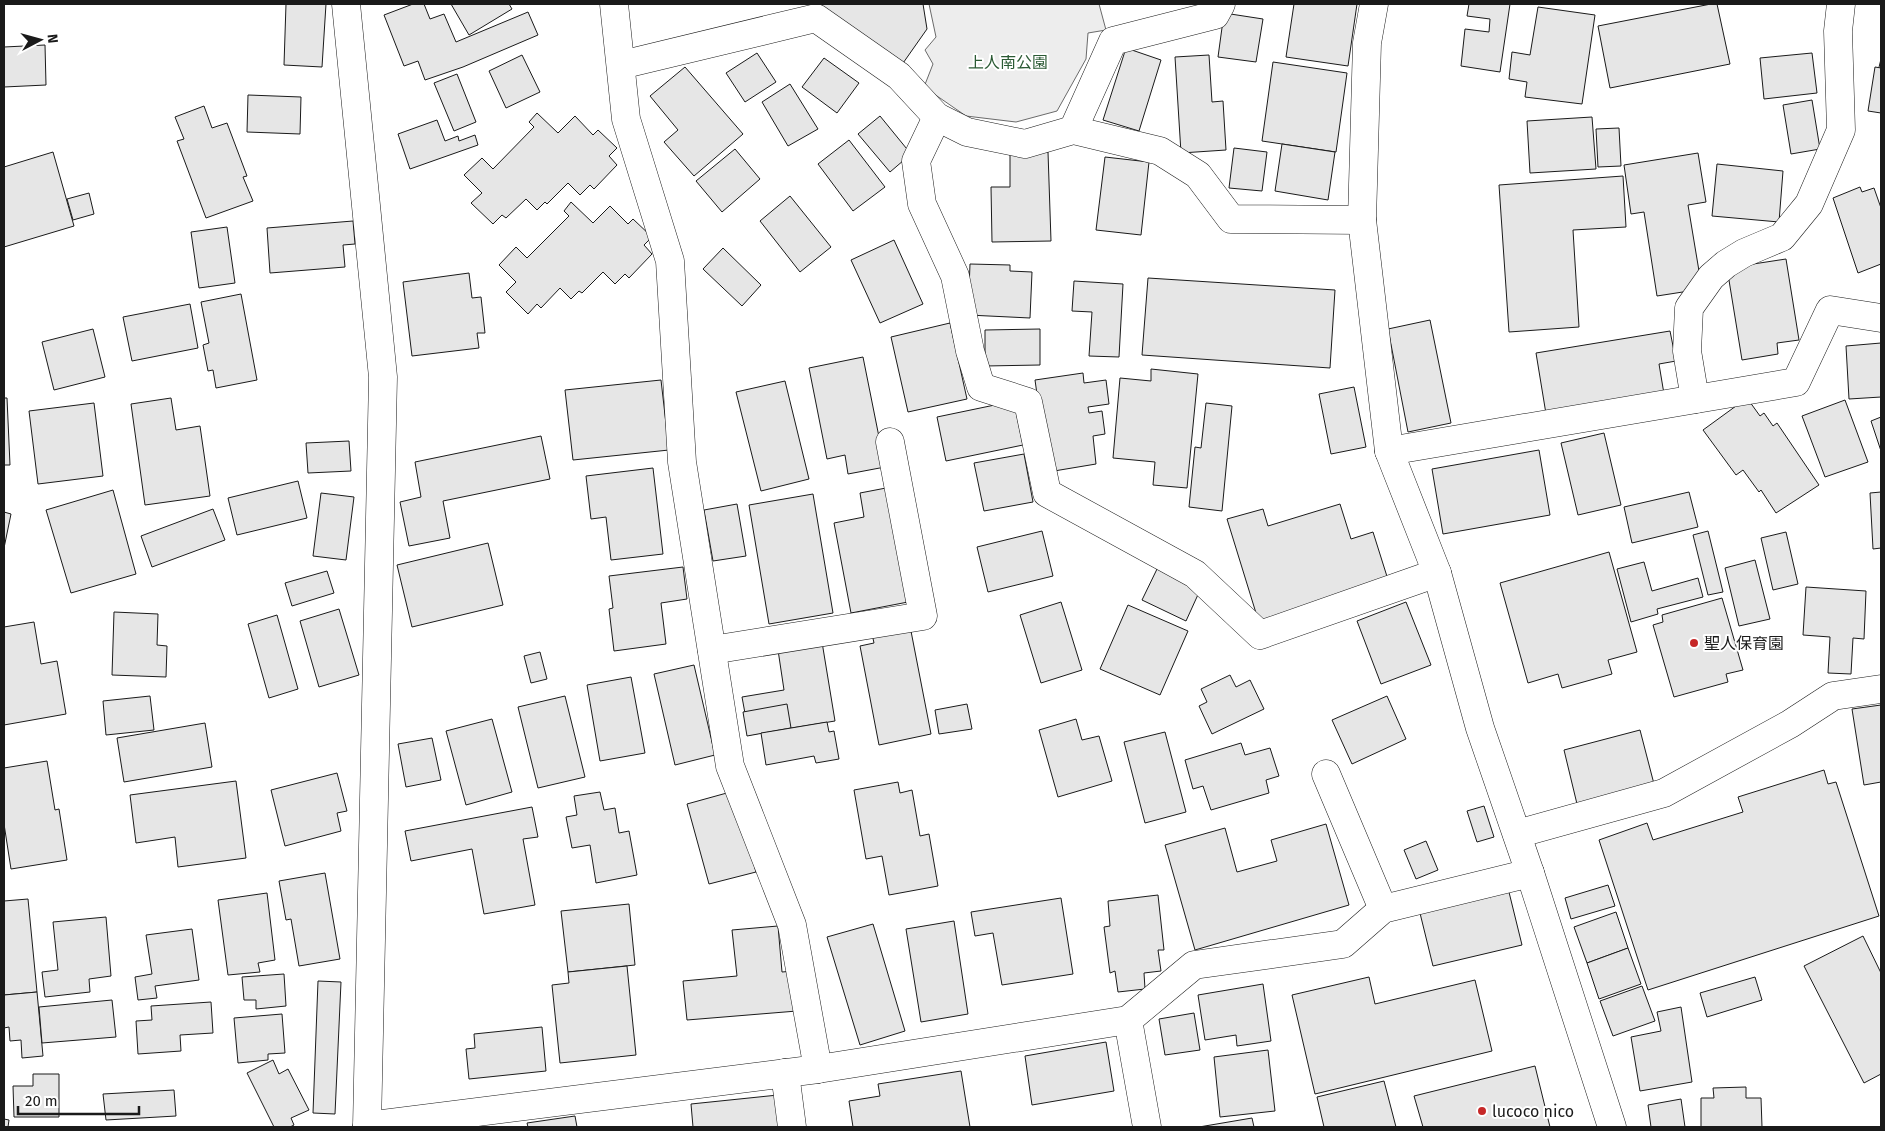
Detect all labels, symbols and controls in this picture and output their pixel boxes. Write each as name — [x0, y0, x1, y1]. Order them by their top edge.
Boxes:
north arrow — [15, 15, 65, 65]
text: N — [43, 33, 61, 44]
park label: 上人南公園 — [968, 53, 1048, 72]
place label: 聖人保育園 — [1704, 634, 1784, 653]
marker: 聖人保育園 — [1688, 637, 1700, 649]
scale bar — [18, 1084, 139, 1116]
text: 20 m — [25, 1092, 58, 1110]
place label: lucoco nico — [1492, 1102, 1574, 1121]
marker: lucoco nico — [1476, 1105, 1488, 1117]

